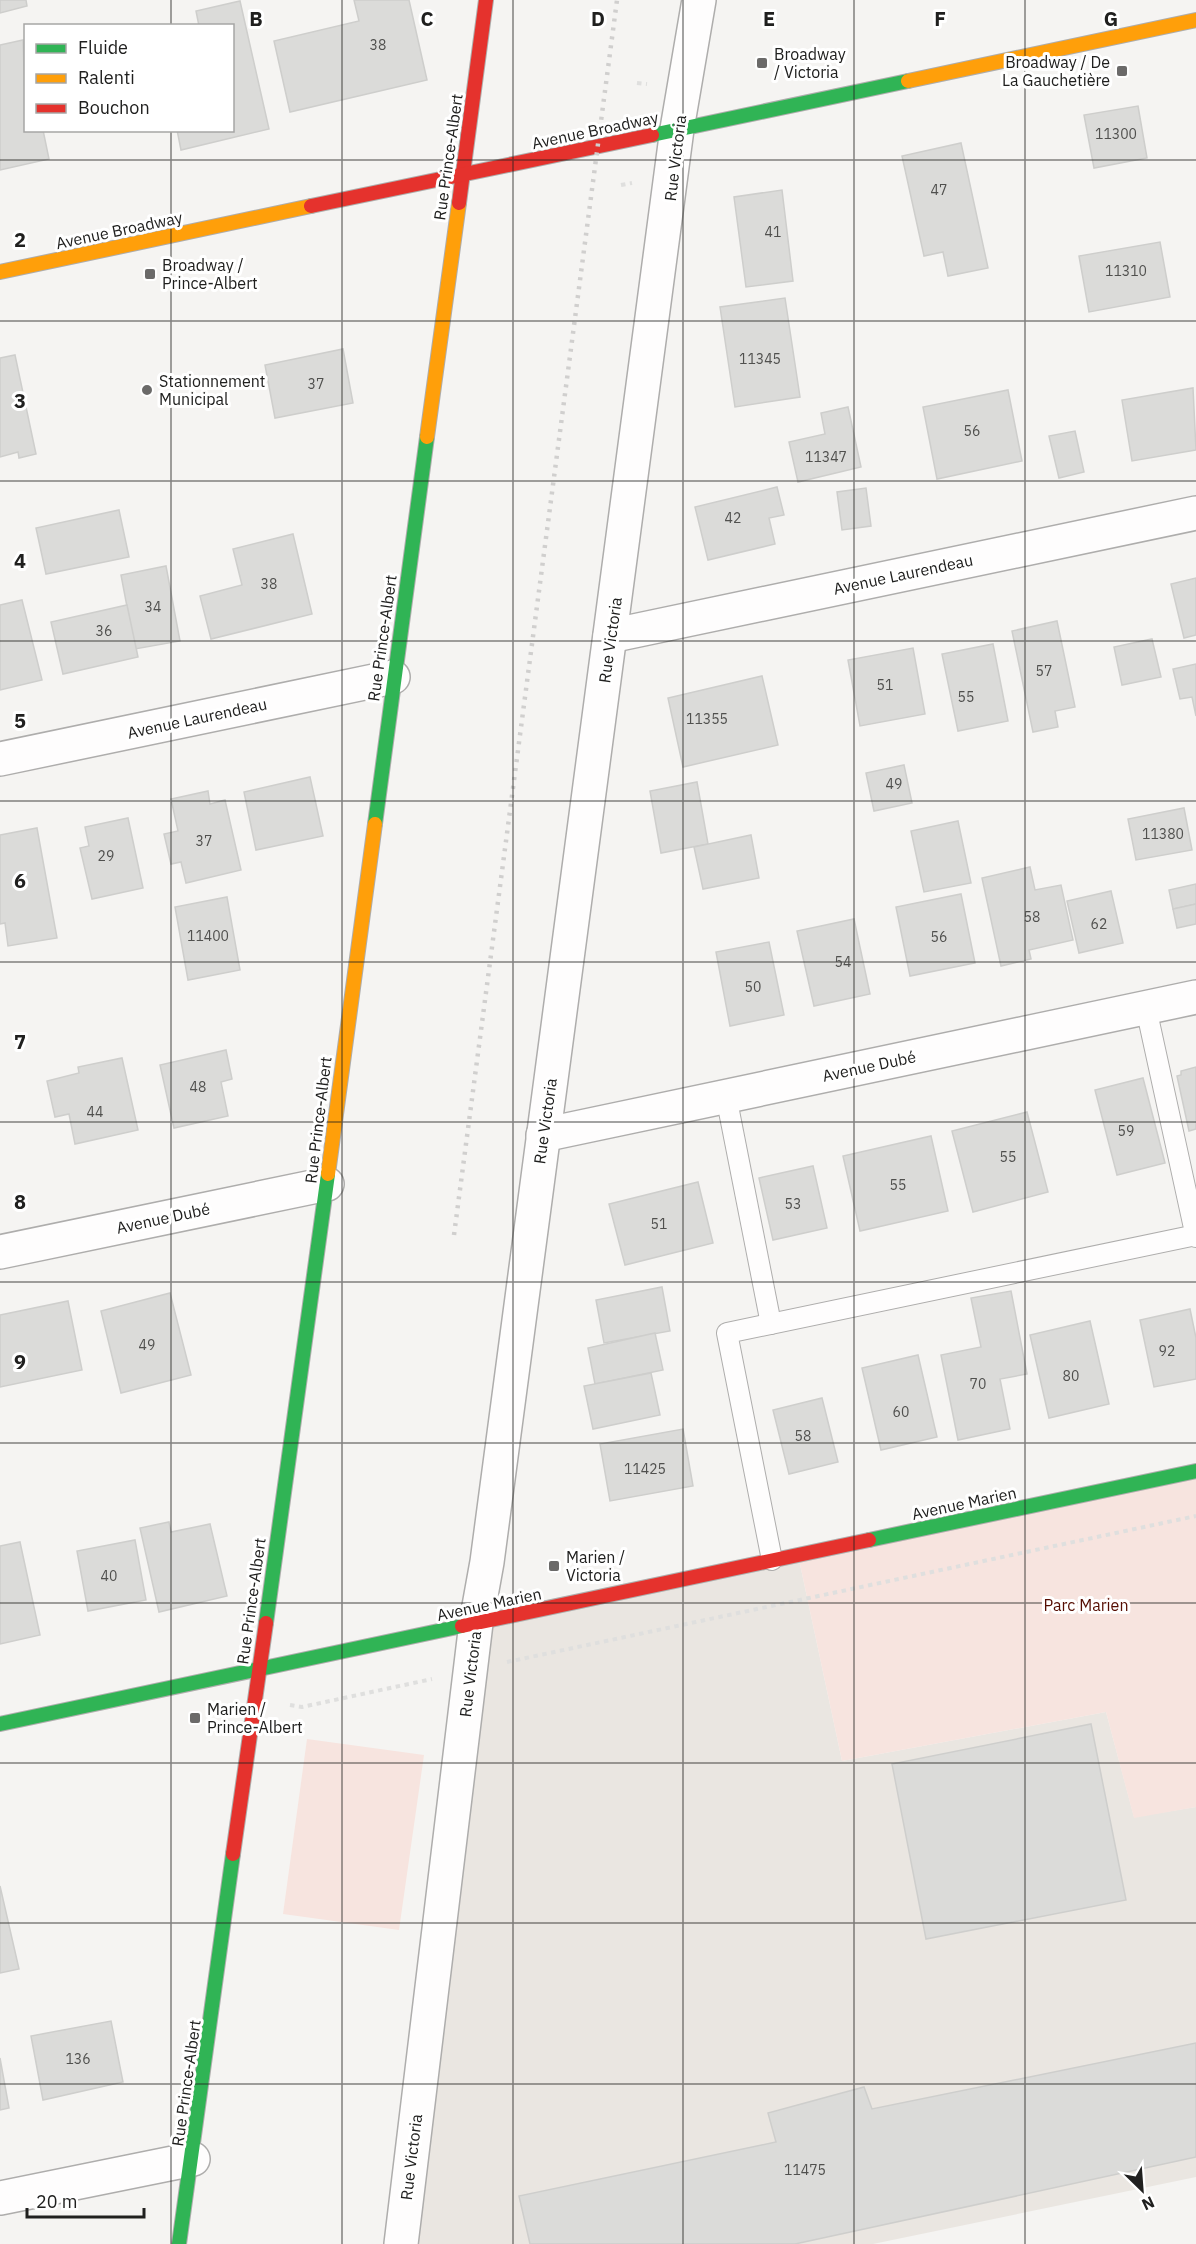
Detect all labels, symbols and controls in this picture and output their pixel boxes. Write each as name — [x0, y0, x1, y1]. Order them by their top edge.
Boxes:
text: B — [249, 5, 263, 32]
text: C — [420, 5, 434, 32]
text: D — [591, 5, 605, 32]
text: E — [763, 5, 775, 32]
text: F — [934, 5, 946, 32]
text: G — [1104, 5, 1118, 32]
legend — [24, 24, 234, 132]
text: Fluide — [78, 36, 128, 59]
house number: 38 — [370, 36, 386, 54]
place label: Broadway / Victoria — [774, 44, 846, 82]
place label: Broadway / De La Gauchetière — [1002, 52, 1110, 90]
marker: Broadway / Victoria — [755, 56, 769, 70]
marker: Broadway / De La Gauchetière — [1115, 64, 1129, 78]
text: Ralenti — [78, 66, 135, 89]
street label: Rue Prince-Albert — [429, 92, 467, 222]
text: Bouchon — [78, 96, 150, 119]
street label: Avenue Broadway — [530, 107, 660, 153]
street label: Rue Victoria — [660, 113, 690, 202]
house number: 11300 — [1095, 125, 1137, 143]
house number: 47 — [931, 181, 947, 199]
street label: Avenue Broadway — [54, 207, 184, 253]
house number: 41 — [765, 223, 781, 241]
text: 2 — [14, 226, 26, 253]
place label: Broadway / Prince-Albert — [162, 255, 258, 293]
house number: 11310 — [1105, 262, 1147, 280]
marker: Broadway / Prince-Albert — [143, 267, 157, 281]
house number: 11345 — [739, 350, 781, 368]
place label: Stationnement Municipal — [159, 371, 265, 409]
house number: 37 — [308, 375, 324, 393]
marker: Stationnement Municipal — [140, 383, 154, 397]
text: 3 — [14, 387, 26, 414]
house number: 56 — [964, 422, 980, 440]
house number: 11347 — [805, 448, 847, 466]
house number: 42 — [725, 509, 741, 527]
text: 4 — [14, 547, 26, 574]
street label: Avenue Laurendeau — [831, 549, 975, 599]
street label: Rue Prince-Albert — [363, 573, 401, 703]
house number: 38 — [261, 575, 277, 593]
street label: Rue Victoria — [594, 595, 626, 684]
house number: 34 — [145, 598, 161, 616]
house number: 36 — [96, 622, 112, 640]
house number: 57 — [1036, 662, 1052, 680]
house number: 51 — [877, 676, 893, 694]
house number: 55 — [958, 688, 974, 706]
street label: Avenue Laurendeau — [125, 693, 269, 743]
text: 5 — [14, 707, 26, 734]
house number: 11355 — [686, 710, 728, 728]
house number: 49 — [886, 775, 902, 793]
house number: 11380 — [1142, 825, 1184, 843]
house number: 37 — [196, 832, 212, 850]
house number: 29 — [98, 847, 114, 865]
text: 6 — [14, 867, 26, 894]
house number: 58 — [1024, 908, 1040, 926]
house number: 62 — [1091, 915, 1107, 933]
house number: 11400 — [187, 927, 229, 945]
house number: 56 — [931, 928, 947, 946]
house number: 54 — [835, 953, 851, 971]
house number: 50 — [745, 978, 761, 996]
text: 7 — [14, 1028, 26, 1055]
street label: Avenue Dubé — [820, 1046, 918, 1086]
street label: Rue Prince-Albert — [300, 1055, 336, 1185]
street label: Rue Victoria — [529, 1076, 561, 1165]
house number: 48 — [190, 1078, 206, 1096]
house number: 44 — [87, 1103, 103, 1121]
house number: 59 — [1118, 1122, 1134, 1140]
house number: 55 — [1000, 1148, 1016, 1166]
house number: 55 — [890, 1176, 906, 1194]
text: 8 — [14, 1188, 26, 1215]
house number: 53 — [785, 1195, 801, 1213]
street label: Avenue Dubé — [114, 1198, 212, 1238]
house number: 51 — [651, 1215, 667, 1233]
house number: 49 — [139, 1336, 155, 1354]
house number: 92 — [1159, 1342, 1175, 1360]
text: 9 — [14, 1348, 26, 1375]
house number: 80 — [1063, 1367, 1079, 1385]
house number: 70 — [970, 1375, 986, 1393]
house number: 60 — [893, 1403, 909, 1421]
house number: 58 — [795, 1427, 811, 1445]
house number: 11425 — [624, 1460, 666, 1478]
street label: Avenue Marien — [910, 1482, 1018, 1524]
street label: Rue Prince-Albert — [232, 1536, 270, 1666]
place label: Marien / Victoria — [566, 1547, 625, 1585]
marker: Marien / Victoria — [547, 1559, 561, 1573]
house number: 40 — [101, 1567, 117, 1585]
street label: Avenue Marien — [435, 1583, 543, 1625]
park label: Parc Marien — [1044, 1595, 1128, 1615]
street label: Rue Victoria — [455, 1629, 485, 1718]
place label: Marien / Prince-Albert — [207, 1699, 303, 1737]
marker: Marien / Prince-Albert — [188, 1711, 202, 1725]
street label: Rue Prince-Albert — [167, 2018, 205, 2148]
house number: 136 — [65, 2050, 91, 2068]
street label: Rue Victoria — [396, 2112, 426, 2201]
north arrow — [1112, 2160, 1172, 2220]
house number: 11475 — [784, 2161, 826, 2179]
scale bar — [27, 2181, 144, 2219]
text: 20 m — [36, 2190, 78, 2213]
text: N — [1139, 2192, 1158, 2215]

